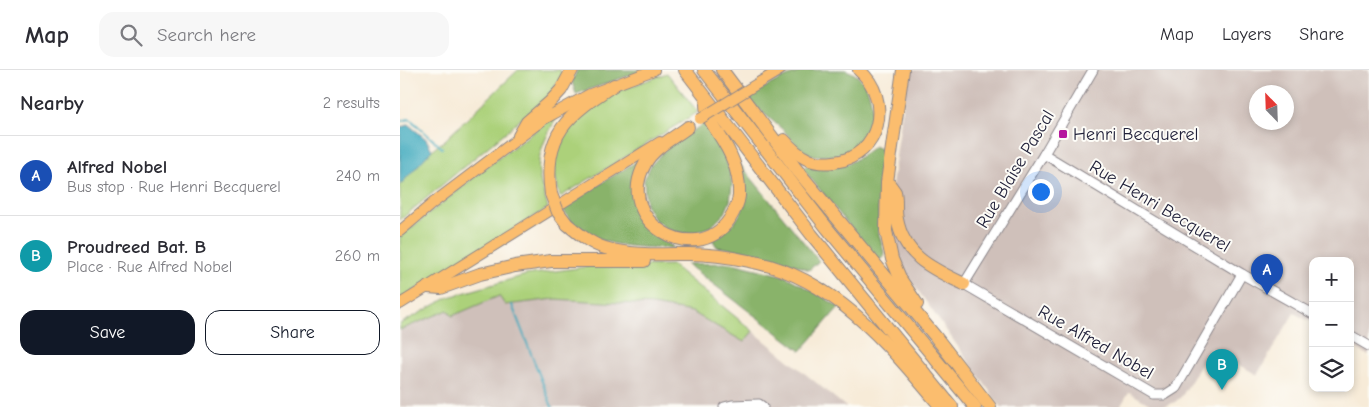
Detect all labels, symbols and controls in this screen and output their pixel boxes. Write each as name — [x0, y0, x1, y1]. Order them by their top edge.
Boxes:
search box — [99, 12, 449, 57]
text: Map — [25, 21, 69, 49]
icon: search — [117, 21, 145, 49]
text: Search here — [157, 24, 256, 46]
text: Map — [1160, 24, 1194, 45]
text: Layers — [1222, 24, 1271, 45]
text: Share — [1299, 24, 1344, 45]
north arrow — [1249, 85, 1294, 130]
text: Nearby — [20, 91, 84, 115]
text: 2 results — [323, 94, 380, 112]
street label: Rue Blaise Pascal — [972, 106, 1059, 232]
place label: Henri Becquerel — [1073, 124, 1198, 145]
marker: Henri Becquerel — [1057, 128, 1069, 140]
text: Alfred Nobel — [67, 156, 167, 178]
street label: Rue Henri Becquerel — [1086, 156, 1234, 257]
text: A — [32, 167, 40, 185]
text: 240 m — [336, 167, 380, 185]
text: Bus stop · Rue Henri Becquerel — [67, 178, 281, 196]
your location — [1028, 179, 1054, 205]
text: Proudreed Bat. B — [67, 236, 206, 258]
text: B — [31, 247, 41, 265]
text: 260 m — [335, 247, 380, 265]
pin: A — [1251, 254, 1283, 295]
map controls — [1309, 257, 1354, 392]
button: + — [1309, 257, 1354, 302]
text: Place · Rue Alfred Nobel — [67, 258, 232, 276]
street label: Rue Alfred Nobel — [1034, 301, 1157, 384]
button: − — [1309, 302, 1354, 347]
button: Save — [20, 310, 195, 355]
button: Share — [205, 310, 380, 355]
button: layers — [1309, 347, 1354, 392]
pin: B — [1206, 349, 1238, 390]

